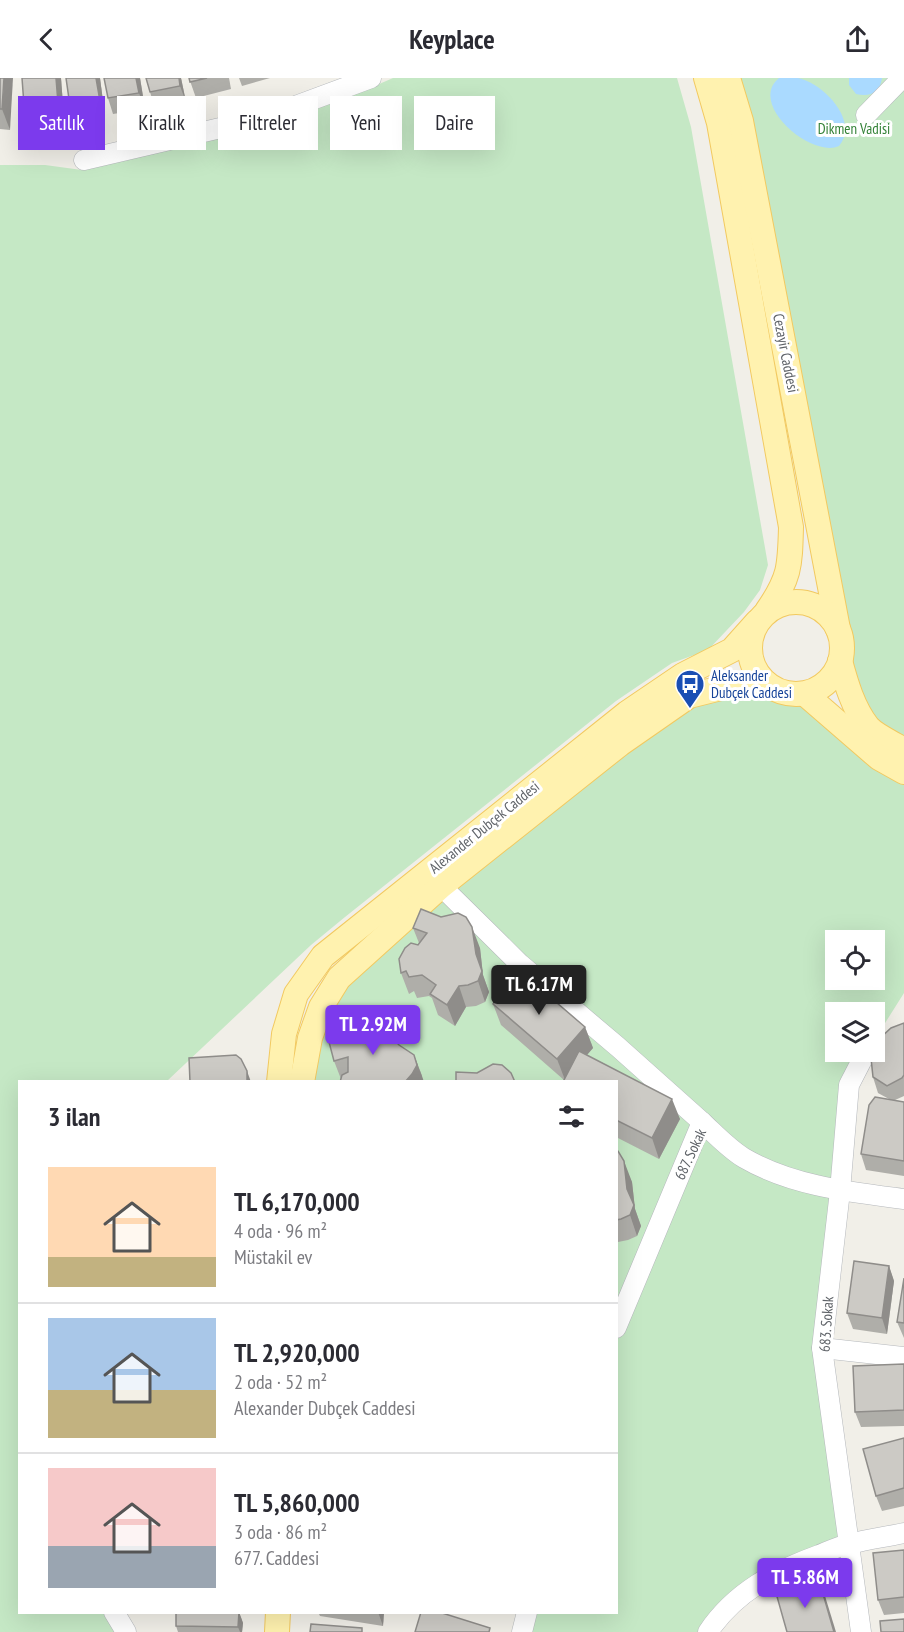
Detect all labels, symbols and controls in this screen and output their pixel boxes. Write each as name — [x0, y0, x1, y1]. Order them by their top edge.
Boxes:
text: Keyplace — [409, 22, 495, 56]
icon: back — [30, 23, 63, 56]
icon: share — [841, 23, 874, 56]
chip: Satılık — [18, 96, 105, 150]
chip: Kiralık — [117, 96, 206, 150]
chip: Filtreler — [218, 96, 318, 150]
chip: Yeni — [330, 96, 402, 150]
chip: Daire — [414, 96, 495, 150]
park label: Dikmen Vadisi — [818, 119, 890, 138]
street label: Cezayir Caddesi — [769, 312, 803, 394]
place label: Aleksander Dubçek Caddesi — [711, 666, 792, 702]
bus stop icon: Aleksander Dubçek Caddesi — [674, 668, 706, 710]
street label: Alexander Dubçek Caddesi — [425, 777, 543, 877]
map controls — [825, 930, 885, 1062]
button: locate — [825, 930, 885, 990]
pin: TL 6.17M — [477, 965, 601, 1016]
text: TL 6.17M — [505, 971, 573, 997]
button: layers — [825, 1002, 885, 1062]
pin: TL 2.92M — [311, 1005, 435, 1056]
text: TL 2.92M — [339, 1011, 407, 1037]
text: 3 ilan — [48, 1100, 100, 1133]
icon: filters — [555, 1100, 588, 1133]
street label: 687. Sokak — [670, 1125, 710, 1183]
text: TL 6,170,000 — [234, 1185, 360, 1218]
icon: home — [96, 1191, 168, 1263]
text: 4 oda · 96 m² — [234, 1218, 327, 1244]
text: Müstakil ev — [234, 1244, 312, 1270]
street label: 683. Sokak — [815, 1295, 837, 1352]
text: TL 2,920,000 — [234, 1336, 360, 1369]
icon: home — [96, 1342, 168, 1414]
text: 2 oda · 52 m² — [234, 1369, 327, 1395]
text: Alexander Dubçek Caddesi — [234, 1395, 416, 1421]
text: TL 5,860,000 — [234, 1486, 360, 1519]
icon: home — [96, 1492, 168, 1564]
text: 3 oda · 86 m² — [234, 1519, 327, 1545]
text: 677. Caddesi — [234, 1545, 319, 1571]
pin: TL 5.86M — [743, 1558, 867, 1609]
text: TL 5.86M — [771, 1564, 839, 1590]

